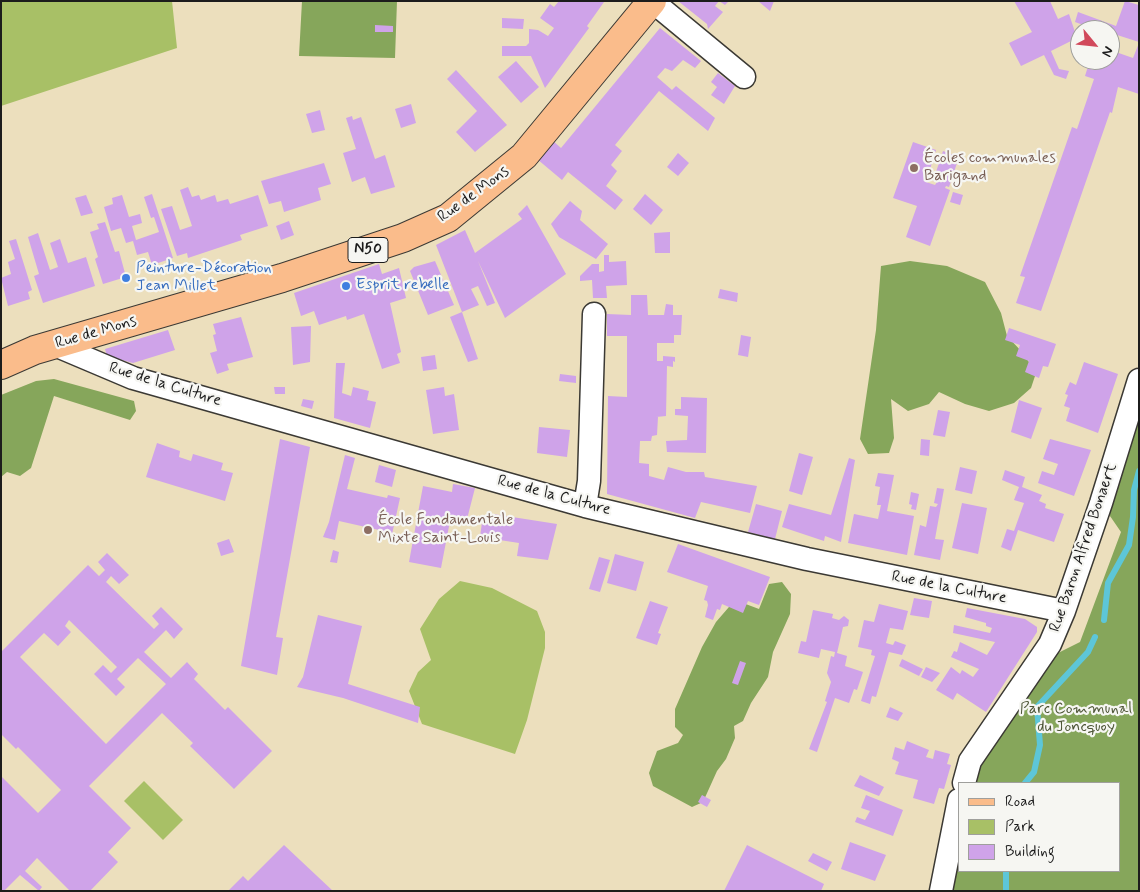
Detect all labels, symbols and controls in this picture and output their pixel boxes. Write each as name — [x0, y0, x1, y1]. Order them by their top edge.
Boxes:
north arrow — [1070, 20, 1120, 70]
text: N — [1097, 43, 1118, 60]
place label: Écoles communales Barigand — [924, 149, 1056, 187]
marker: Écoles communales Barigand — [908, 162, 920, 174]
street label: Rue de Mons — [434, 163, 514, 227]
road number: N50 — [348, 238, 388, 262]
place label: Peinture-Décoration Jean Millet — [136, 259, 272, 297]
marker: Peinture-Décoration Jean Millet — [120, 272, 132, 284]
place label: Esprit rebelle — [356, 276, 450, 296]
marker: Esprit rebelle — [340, 280, 352, 292]
street label: Rue de Mons — [53, 312, 139, 354]
street label: Rue de la Culture — [106, 359, 224, 411]
street label: Rue Baron Alfred Bonaert — [1046, 461, 1122, 635]
street label: Rue de la Culture — [495, 472, 613, 520]
place label: École Fondamentale Mixte Saint-Louis — [378, 511, 513, 549]
marker: École Fondamentale Mixte Saint-Louis — [362, 524, 374, 536]
street label: Rue de la Culture — [890, 567, 1008, 609]
park label: Parc Communal du Joncquoy — [1020, 700, 1132, 738]
legend — [958, 782, 1120, 872]
text: Road — [1005, 792, 1035, 812]
text: Park — [1005, 817, 1035, 837]
text: Building — [1005, 842, 1055, 862]

